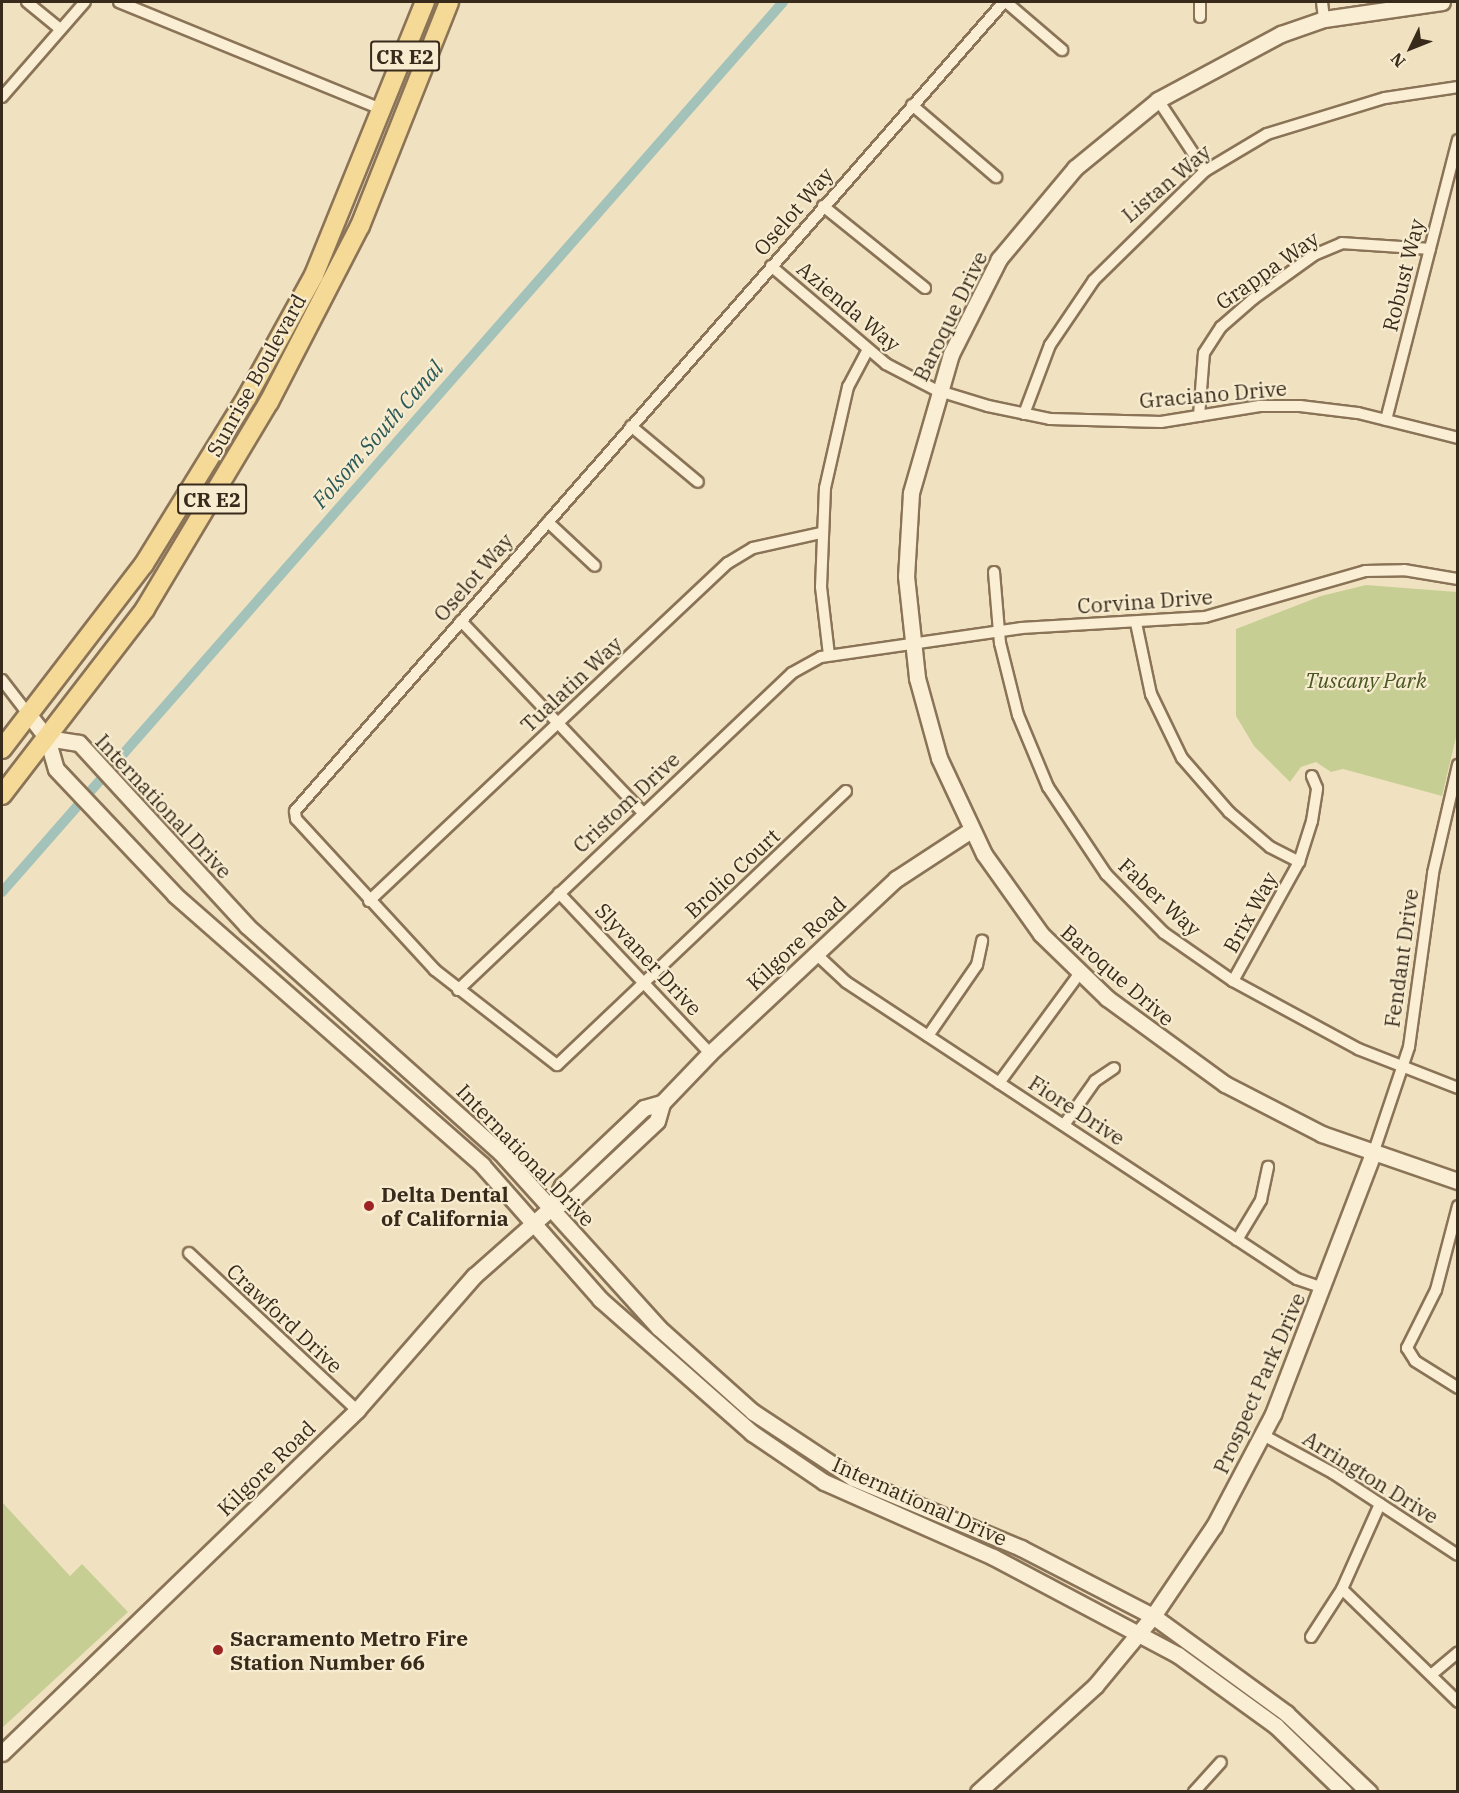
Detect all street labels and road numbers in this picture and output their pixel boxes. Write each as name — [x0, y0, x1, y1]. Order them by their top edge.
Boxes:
road number: CR E2 — [369, 39, 441, 73]
street label: Listan Way — [1117, 139, 1215, 227]
street label: Oselot Way — [748, 162, 838, 260]
street label: Robust Way — [1377, 216, 1429, 334]
street label: Grappa Way — [1211, 225, 1323, 315]
street label: Baroque Drive — [908, 247, 992, 385]
street label: Azienda Way — [792, 255, 906, 357]
street label: Sunrise Boulevard — [201, 289, 311, 461]
street label: Graciano Drive — [1138, 375, 1288, 413]
road number: CR E2 — [176, 482, 248, 516]
street label: Oselot Way — [428, 528, 518, 626]
street label: Corvina Drive — [1076, 584, 1214, 618]
street label: Tualatin Way — [515, 631, 627, 737]
street label: International Drive — [91, 729, 237, 883]
street label: Cristom Drive — [567, 746, 685, 858]
street label: Brolio Court — [680, 823, 784, 923]
street label: Faber Way — [1114, 853, 1206, 941]
street label: Brix Way — [1218, 867, 1282, 957]
street label: Fendant Drive — [1379, 887, 1423, 1029]
street label: Kilgore Road — [741, 891, 851, 995]
street label: Slyvaner Drive — [590, 898, 708, 1020]
street label: Baroque Drive — [1056, 919, 1180, 1031]
street label: Fiore Drive — [1024, 1070, 1130, 1150]
street label: International Drive — [452, 1079, 600, 1231]
street label: Crawford Drive — [222, 1258, 348, 1378]
street label: Prospect Park Drive — [1208, 1289, 1310, 1477]
street label: Kilgore Road — [212, 1415, 320, 1521]
street label: Arrington Drive — [1299, 1425, 1443, 1529]
street label: International Drive — [829, 1451, 1011, 1551]

